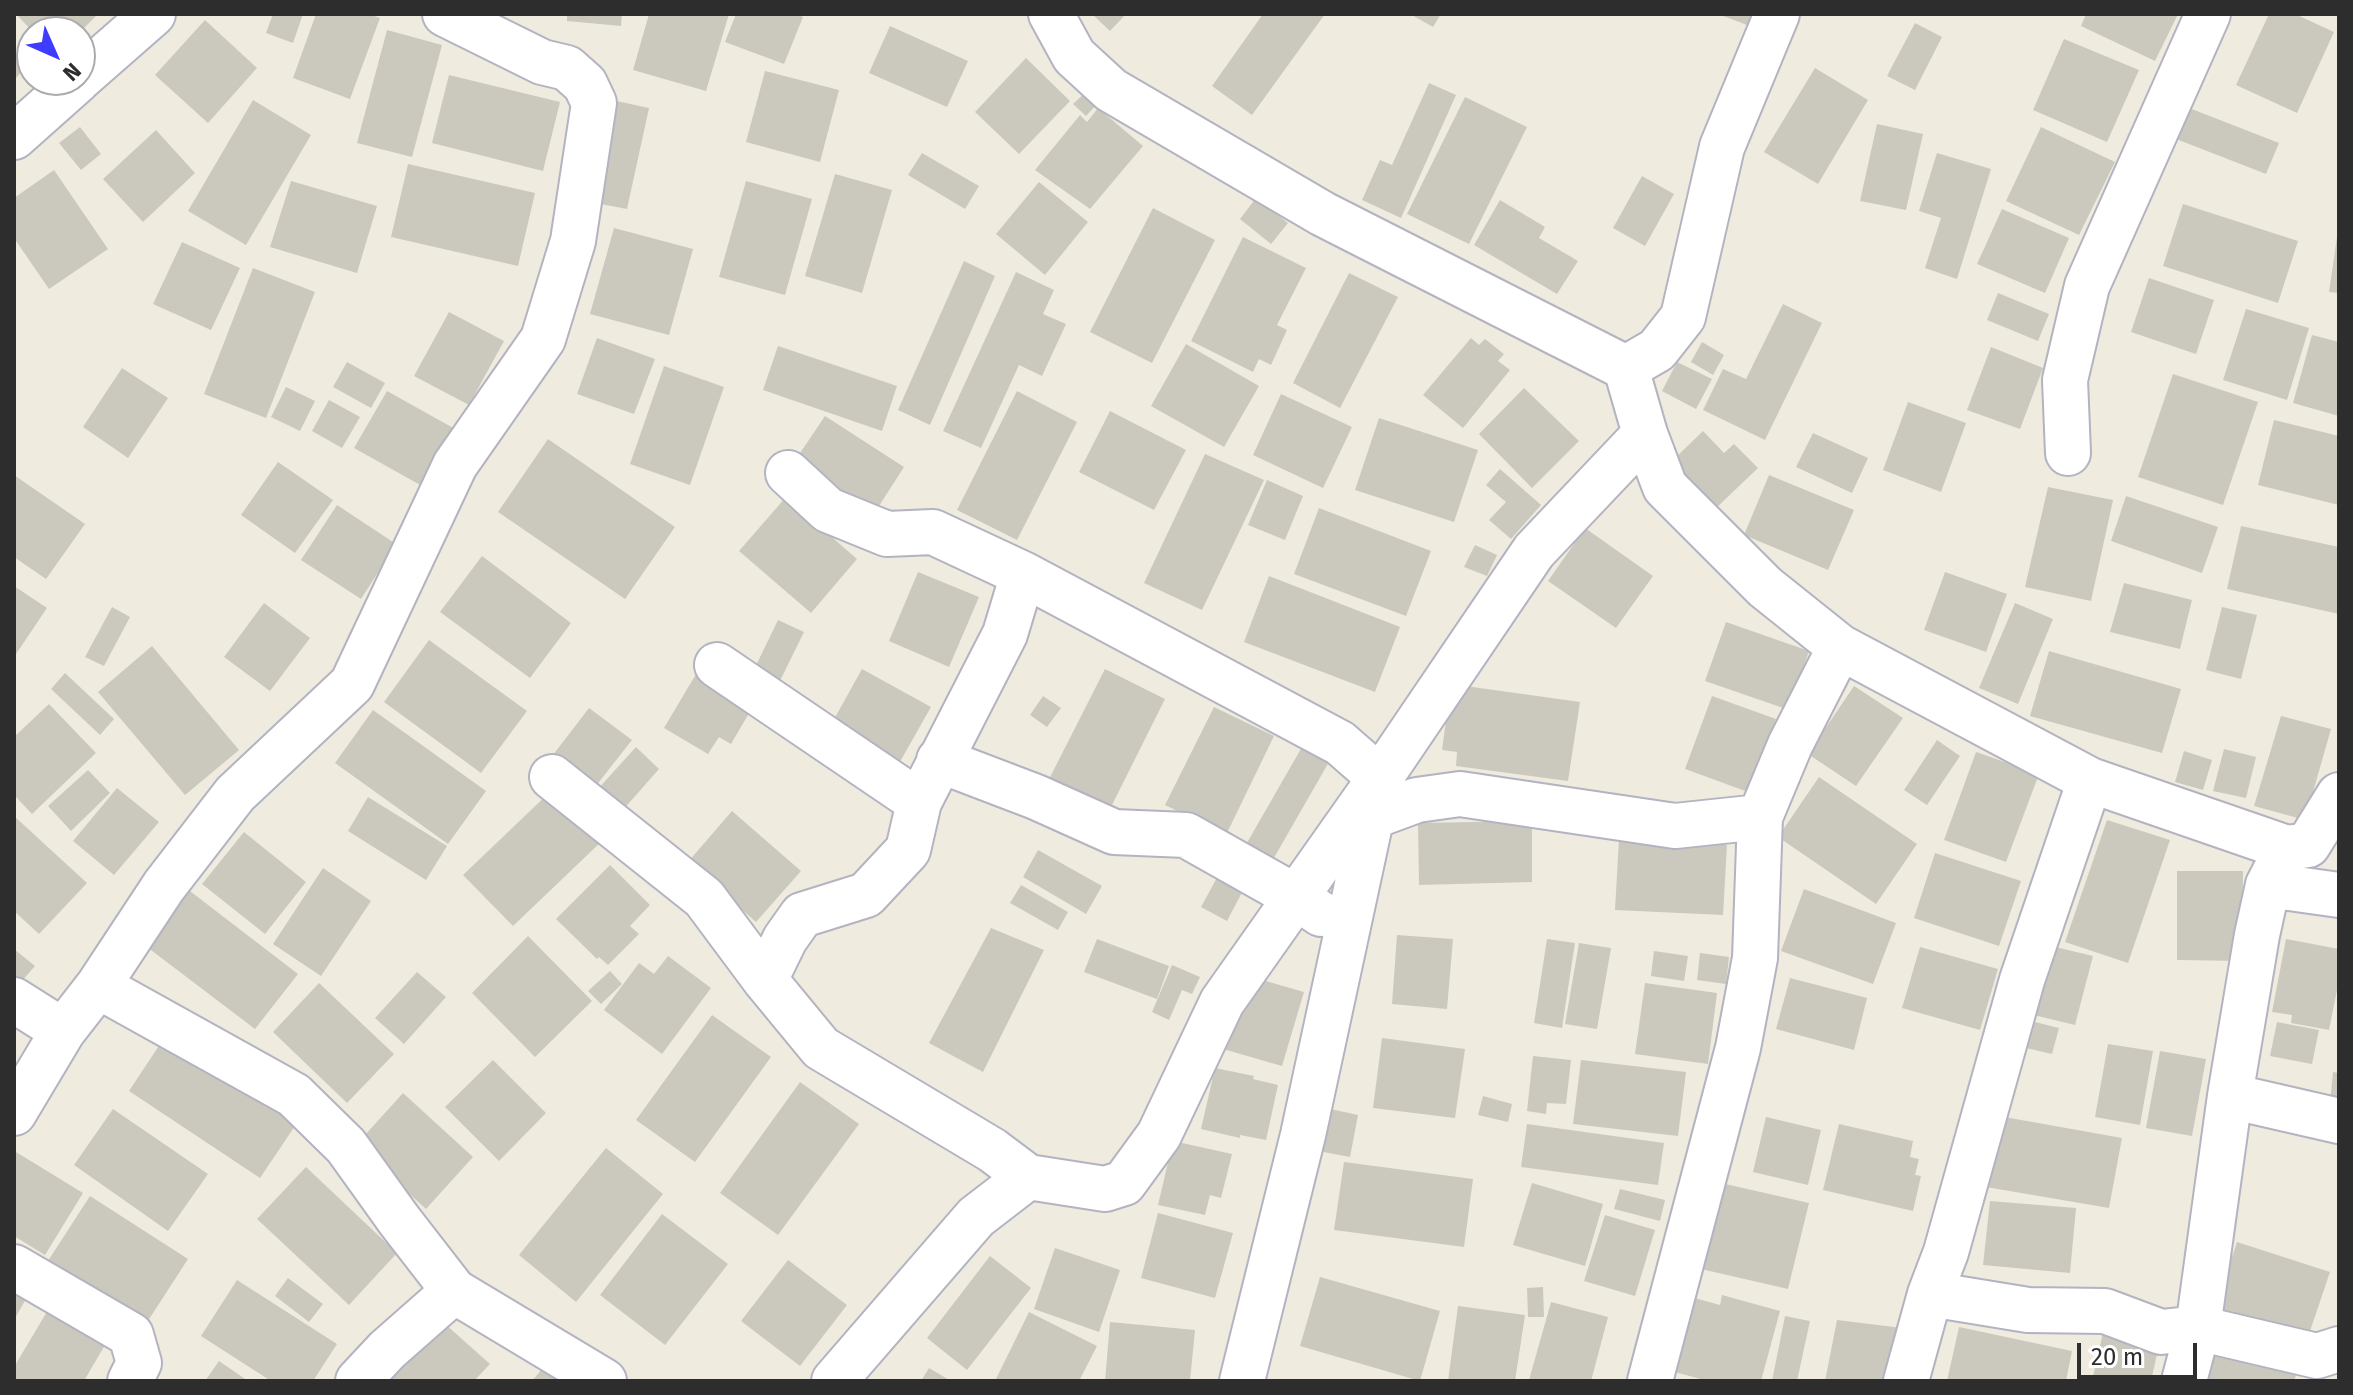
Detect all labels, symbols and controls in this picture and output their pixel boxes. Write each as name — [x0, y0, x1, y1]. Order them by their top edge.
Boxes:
north arrow — [16, 16, 96, 96]
text: N — [57, 57, 87, 87]
scale bar — [2081, 1327, 2201, 1377]
text: 20 m — [2091, 1343, 2143, 1371]

